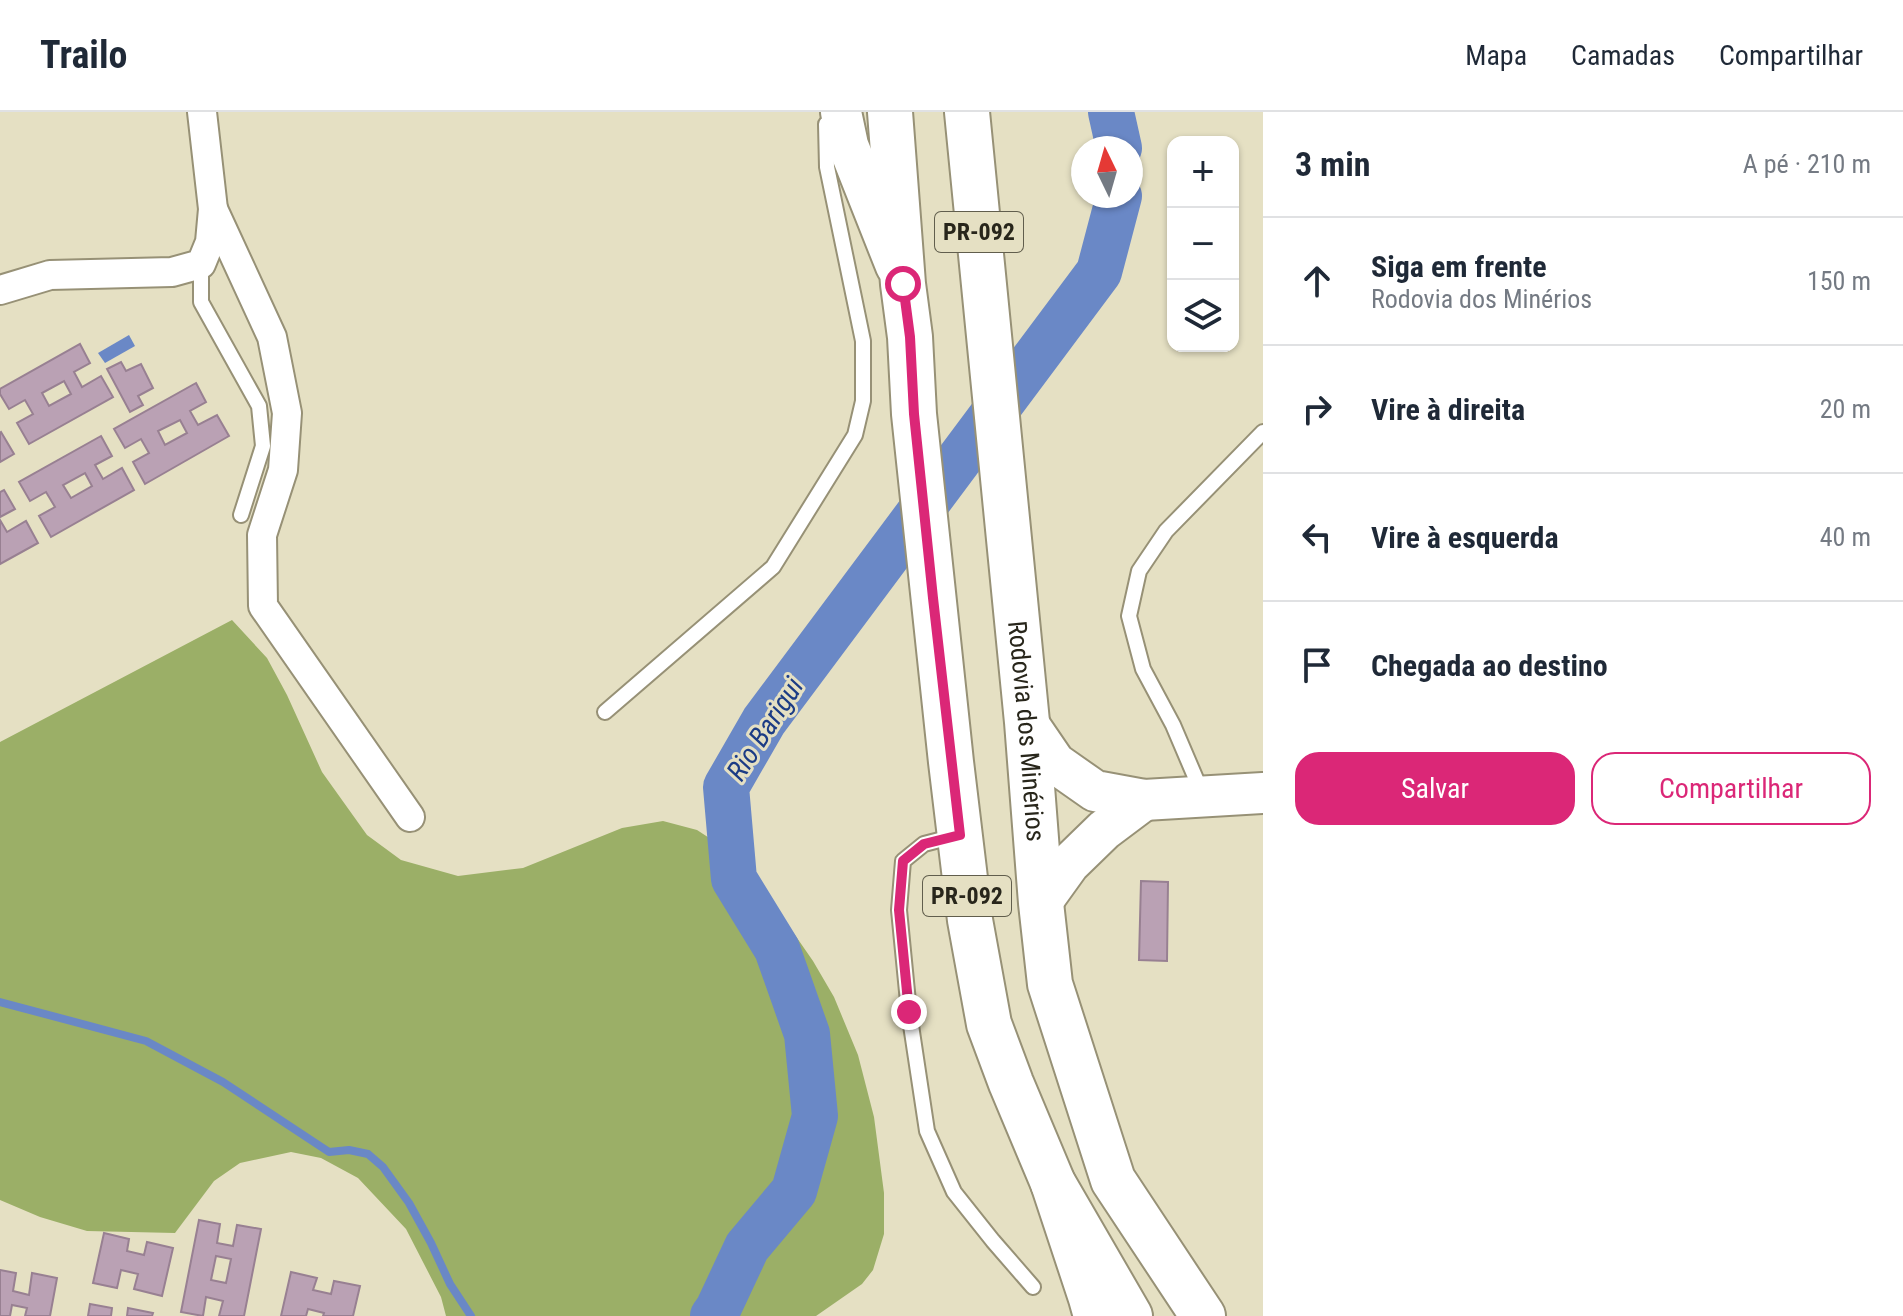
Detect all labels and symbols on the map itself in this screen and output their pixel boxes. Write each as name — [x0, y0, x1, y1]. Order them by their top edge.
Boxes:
north arrow — [1071, 136, 1143, 208]
road number: PR-092 — [935, 212, 1023, 252]
route start — [885, 266, 921, 302]
street label: Rodovia dos Minérios — [1002, 619, 1051, 842]
water label: Rio Barigui — [720, 671, 811, 787]
road number: PR-092 — [923, 876, 1011, 916]
route end — [891, 994, 927, 1030]

